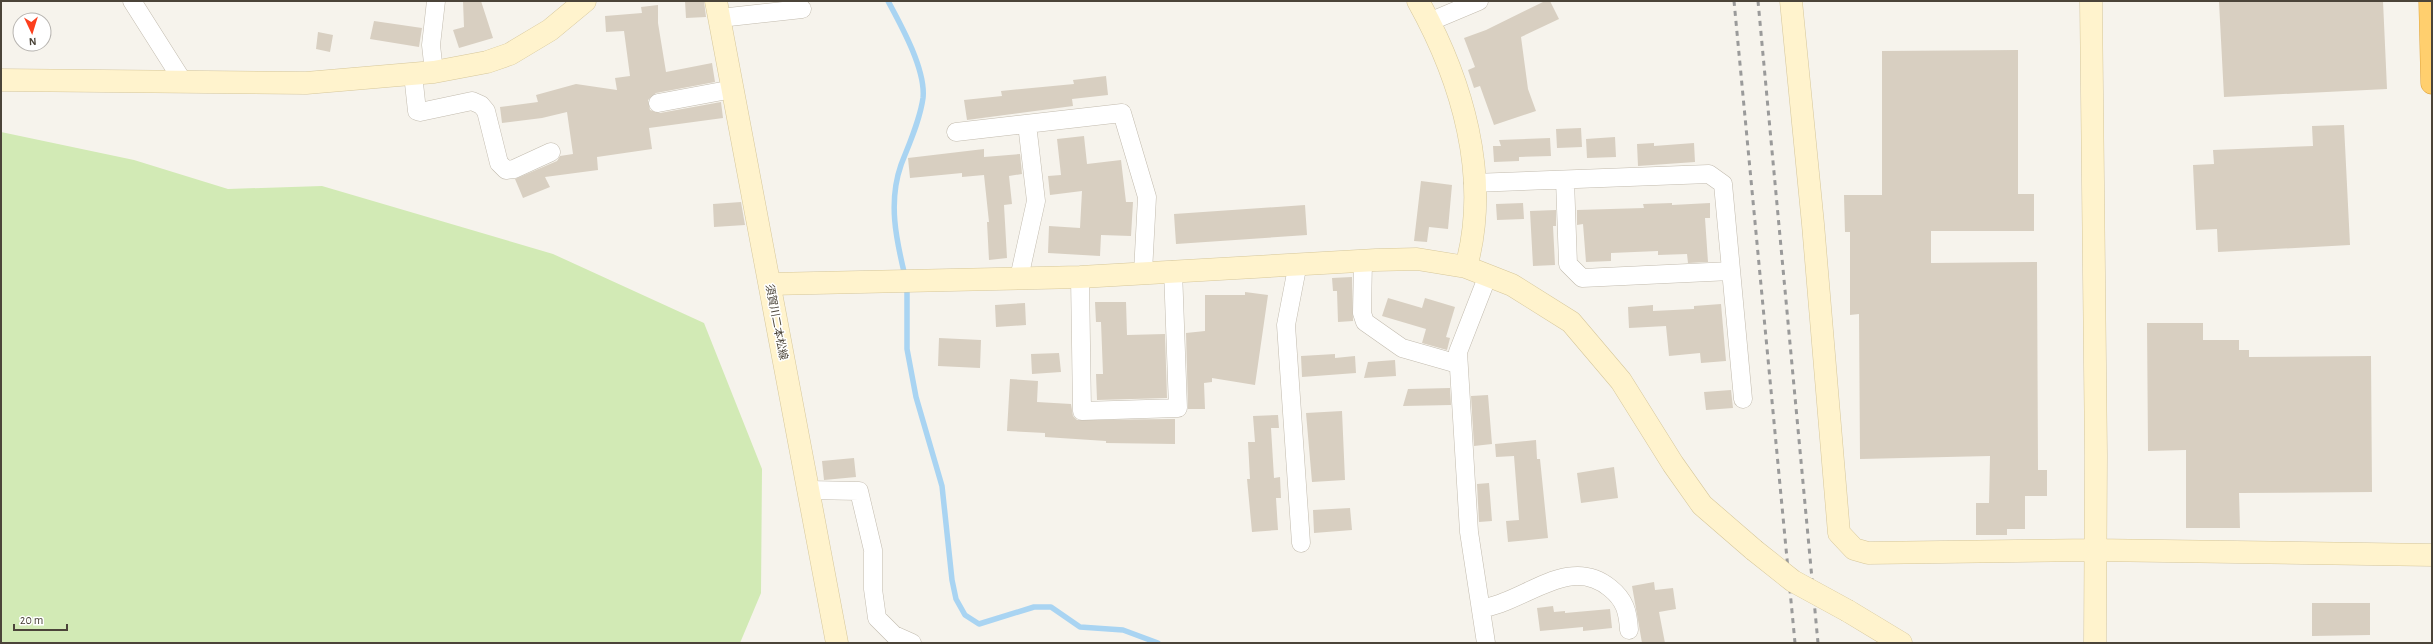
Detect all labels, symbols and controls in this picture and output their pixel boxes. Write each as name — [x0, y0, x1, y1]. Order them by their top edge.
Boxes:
north arrow — [12, 12, 52, 52]
text: N — [28, 36, 37, 47]
street label: 須賀川二本松線 — [764, 283, 790, 361]
scale bar — [14, 606, 67, 632]
text: 20 m — [20, 614, 43, 626]

